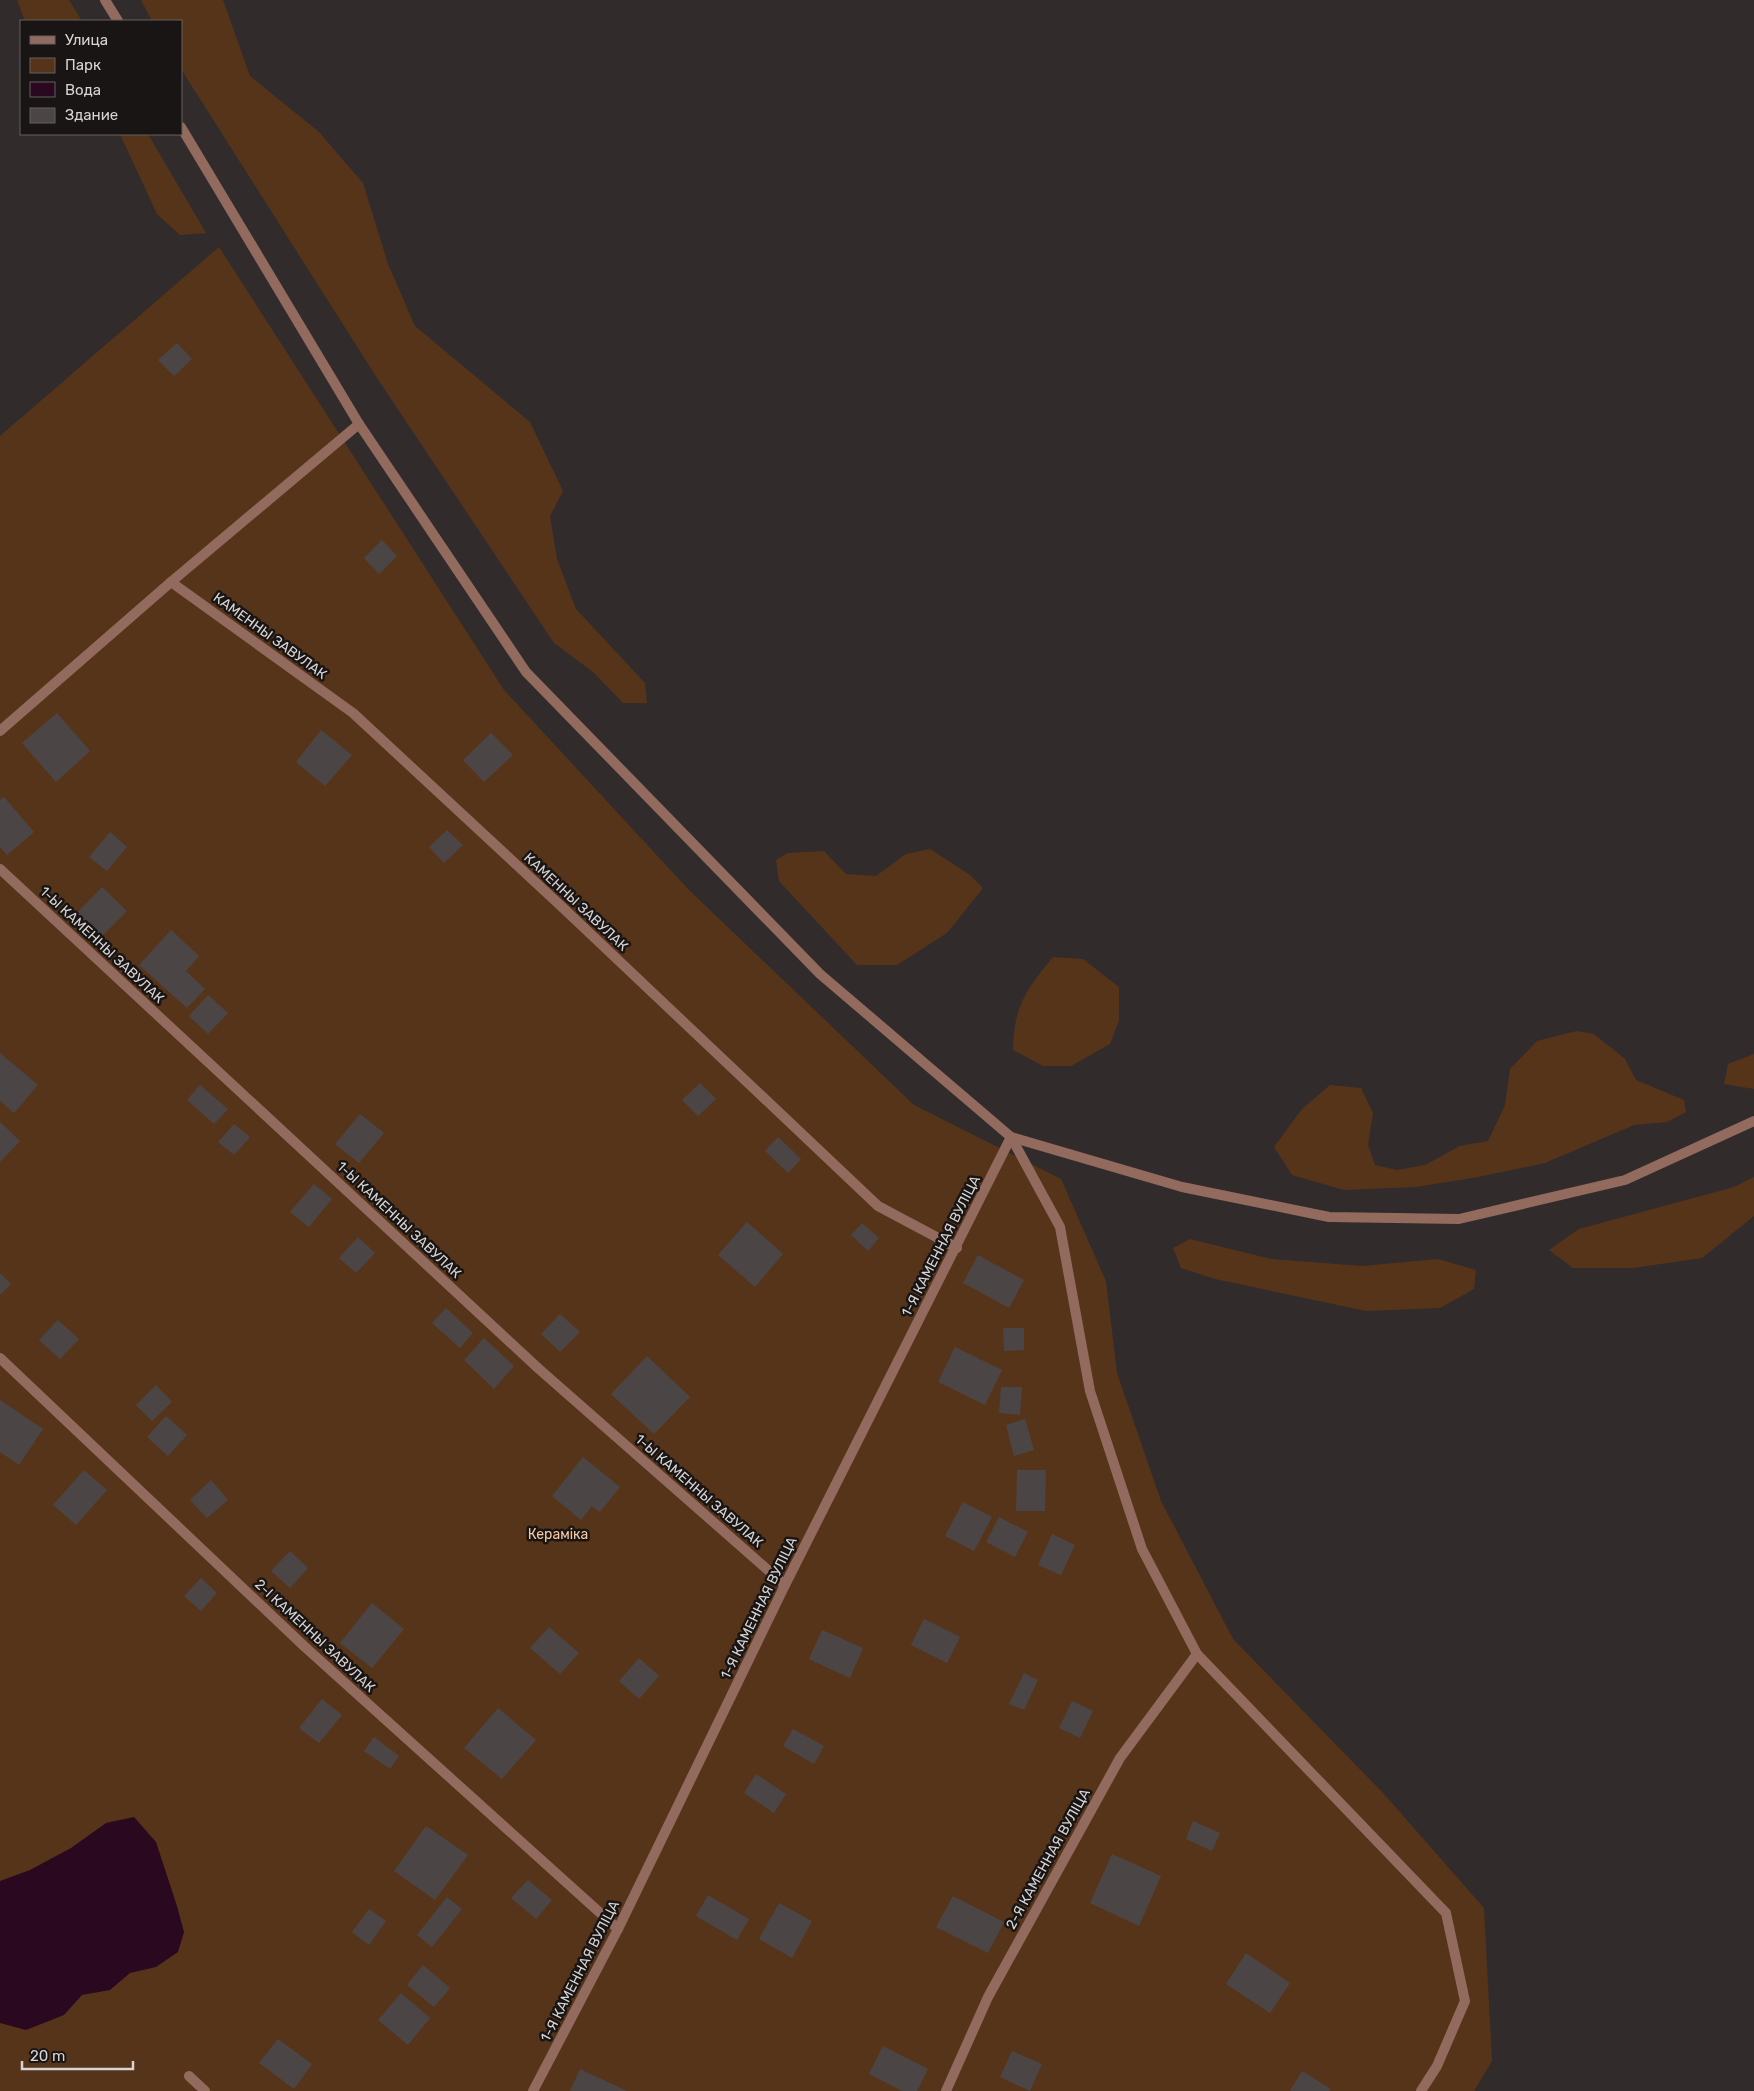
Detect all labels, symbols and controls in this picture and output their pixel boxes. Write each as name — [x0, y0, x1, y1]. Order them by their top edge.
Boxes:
legend — [20, 20, 182, 135]
text: Улица — [65, 31, 108, 49]
text: Парк — [65, 56, 101, 74]
text: Вода — [65, 81, 101, 99]
text: Здание — [65, 106, 118, 124]
street label: КАМЕННЫ ЗАВУЛАК — [210, 589, 330, 683]
street label: КАМЕННЫ ЗАВУЛАК — [520, 849, 632, 955]
street label: 1-Ы КАМЕННЫ ЗАВУЛАК — [36, 883, 168, 1007]
street label: 1-Ы КАМЕННЫ ЗАВУЛАК — [333, 1158, 465, 1282]
street label: 1-Я КАМЕННАЯ ВУЛІЦА — [898, 1172, 984, 1319]
street label: 1-Ы КАМЕННЫ ЗАВУЛАК — [632, 1431, 766, 1551]
park label: Кераміка — [528, 1526, 588, 1543]
street label: 1-Я КАМЕННАЯ ВУЛІЦА — [717, 1534, 801, 1682]
street label: 2-І КАМЕННЫ ЗАВУЛАК — [251, 1576, 379, 1696]
street label: 2-Я КАМЕННАЯ ВУЛІЦА — [1002, 1785, 1094, 1932]
street label: 1-Я КАМЕННАЯ ВУЛІЦА — [537, 1897, 623, 2044]
scale bar — [22, 2038, 134, 2070]
text: 20 m — [30, 2047, 65, 2065]

